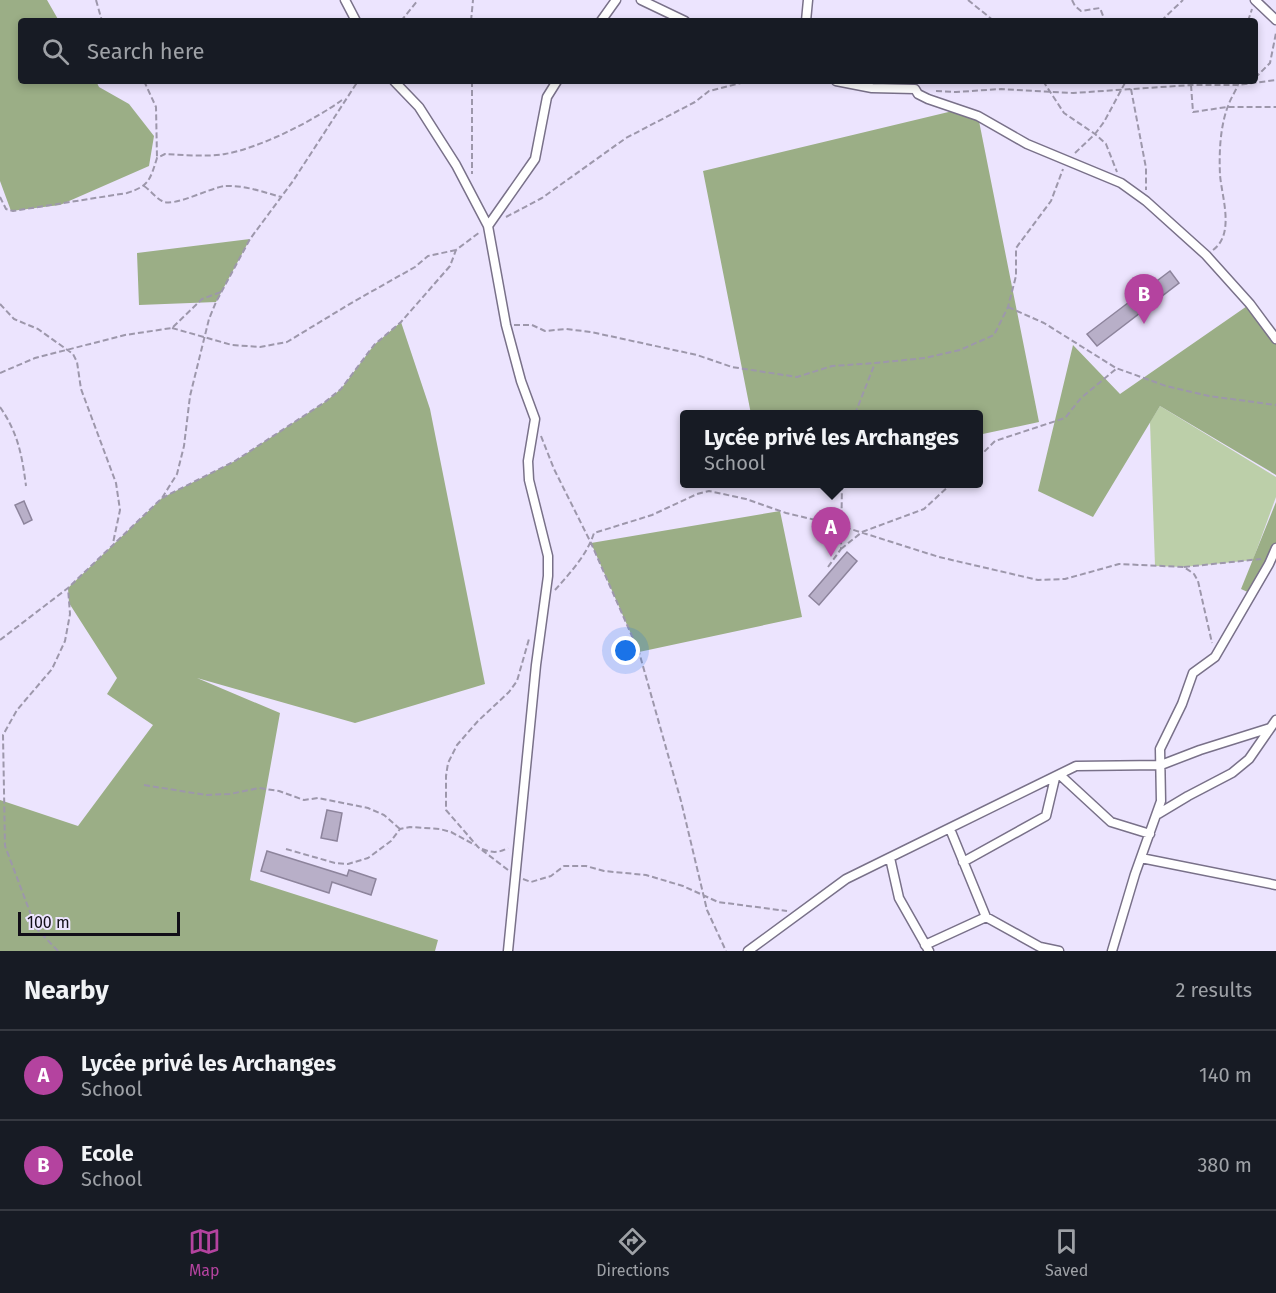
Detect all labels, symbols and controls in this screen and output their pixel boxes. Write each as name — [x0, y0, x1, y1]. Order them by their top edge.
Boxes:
search box — [18, 18, 1258, 84]
icon: search — [39, 35, 72, 68]
text: Search here — [87, 38, 205, 65]
pin: B — [1124, 274, 1164, 324]
popup — [680, 410, 983, 488]
text: Lycée privé les Archanges — [704, 424, 959, 451]
text: School — [704, 451, 765, 475]
pin: A — [812, 508, 850, 557]
your location — [611, 636, 640, 665]
scale bar — [18, 909, 180, 936]
text: 100 m — [27, 913, 70, 932]
text: Nearby — [24, 975, 109, 1006]
text: 2 results — [1175, 978, 1252, 1002]
text: Lycée privé les Archanges — [81, 1050, 336, 1077]
text: A — [38, 1063, 49, 1087]
text: 140 m — [1199, 1063, 1252, 1087]
text: School — [81, 1077, 142, 1101]
text: Ecole — [81, 1140, 134, 1167]
text: B — [37, 1153, 50, 1177]
text: 380 m — [1197, 1153, 1252, 1177]
text: School — [81, 1167, 142, 1191]
tab: Map — [188, 1225, 221, 1280]
tab: Directions — [596, 1225, 670, 1280]
tab: Saved — [1045, 1225, 1088, 1280]

